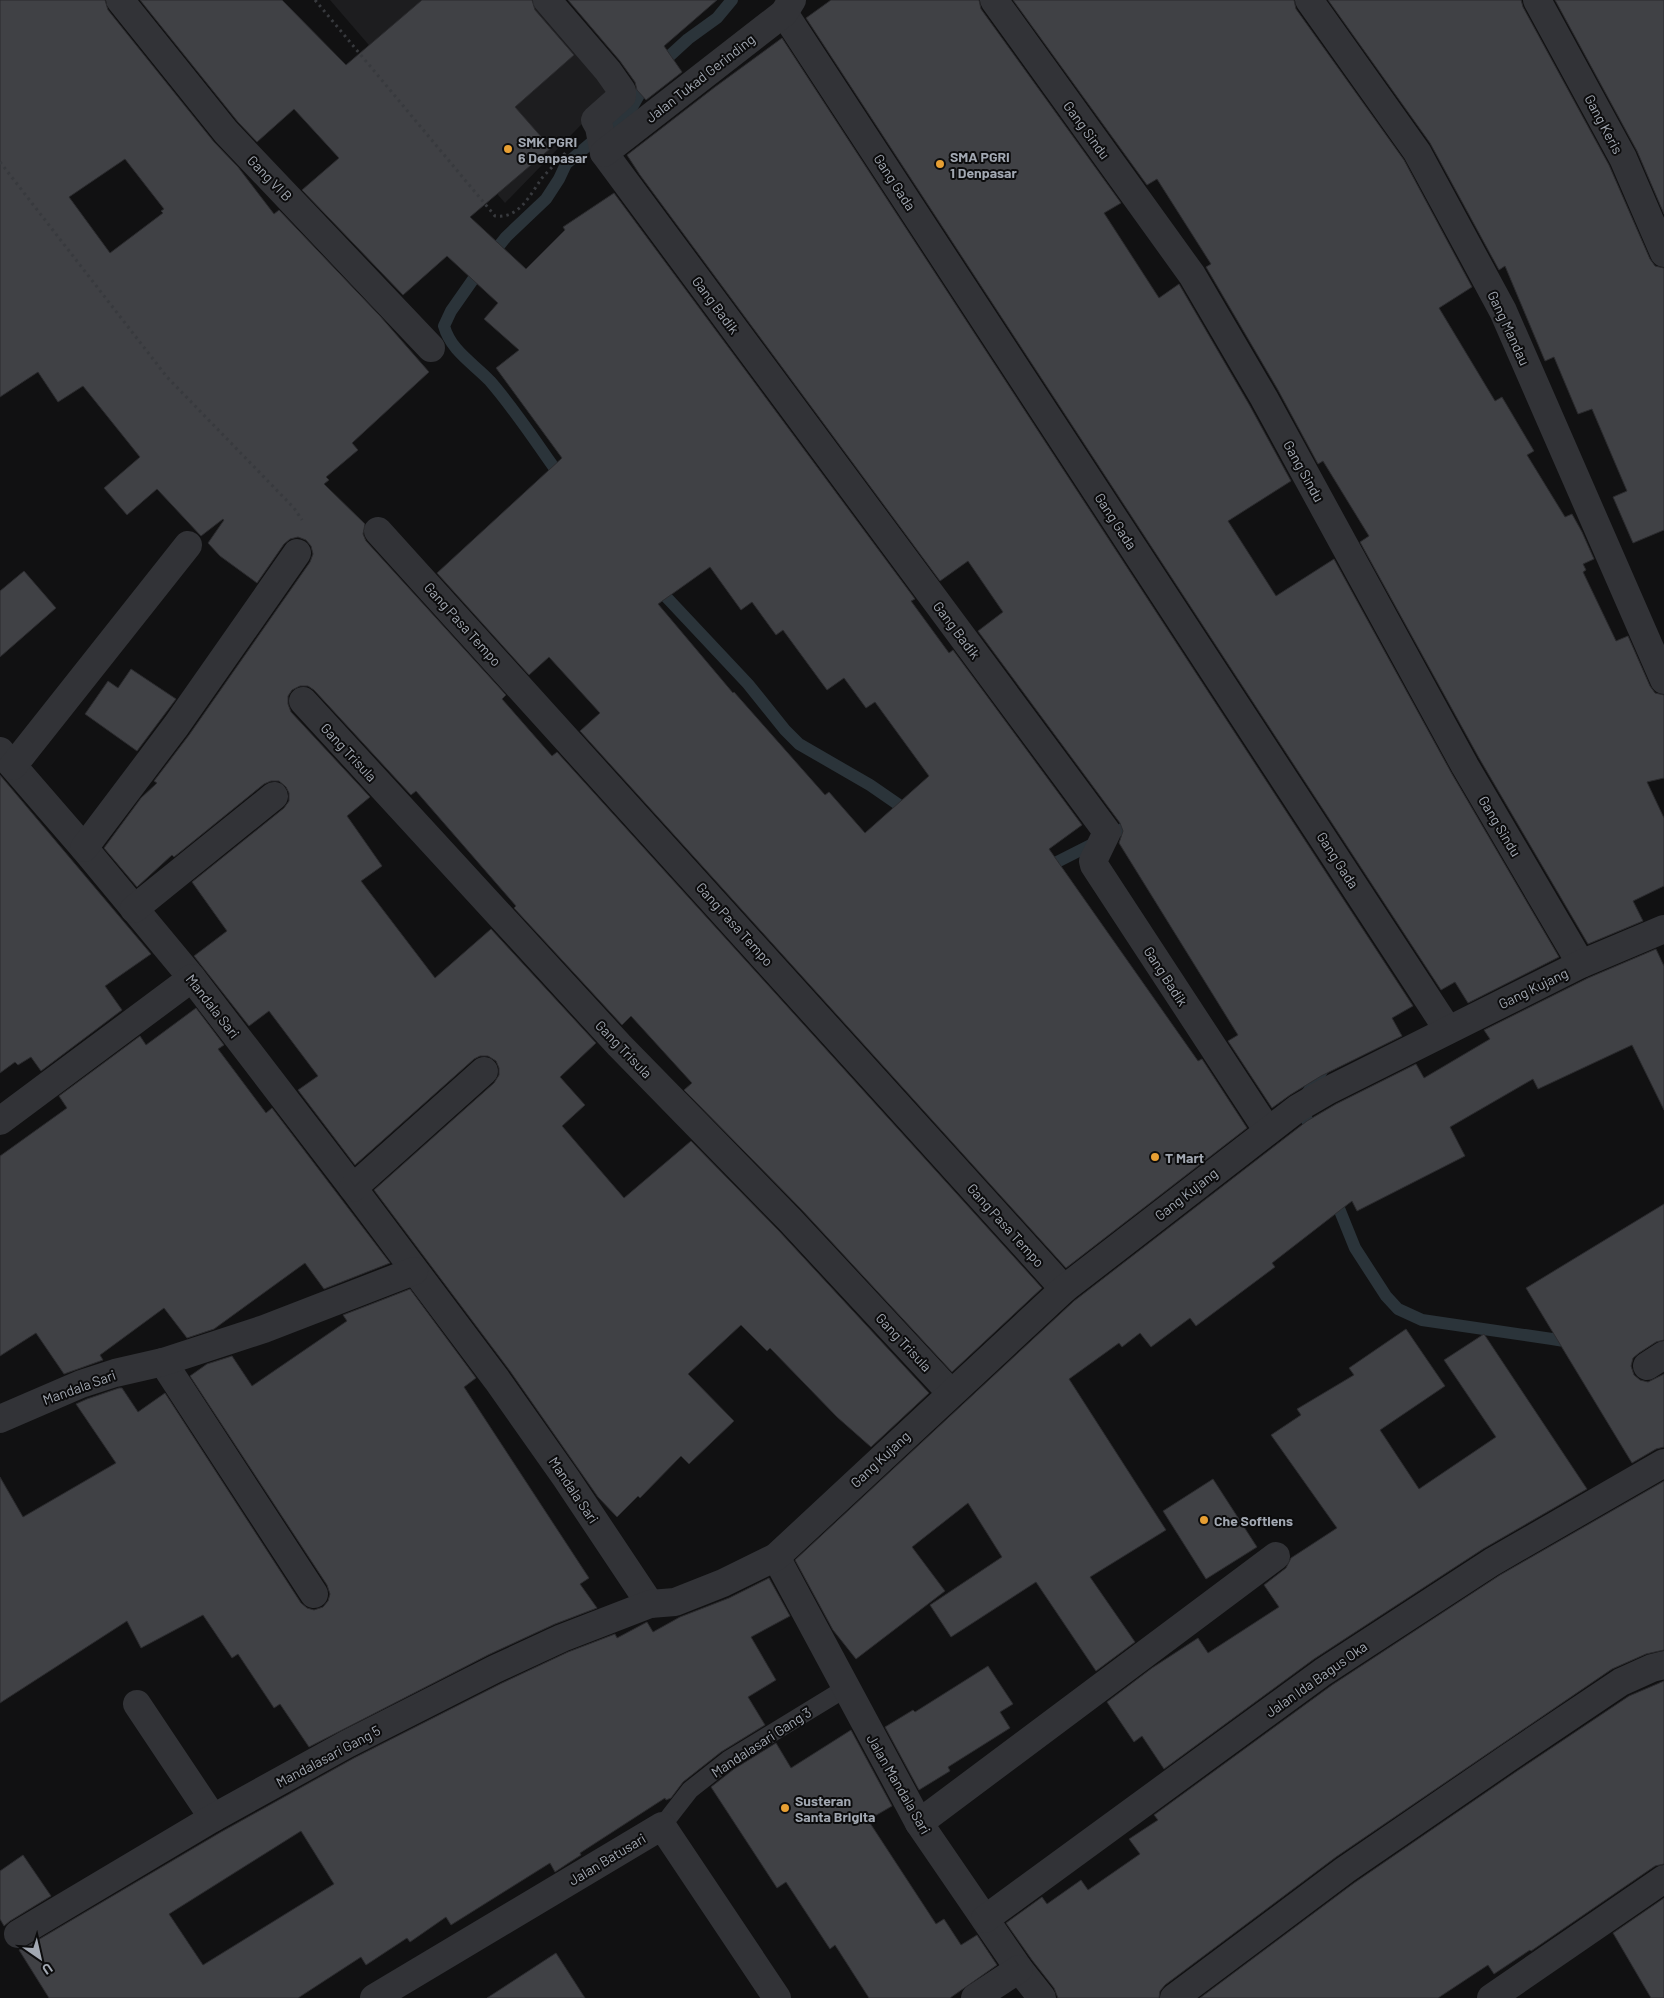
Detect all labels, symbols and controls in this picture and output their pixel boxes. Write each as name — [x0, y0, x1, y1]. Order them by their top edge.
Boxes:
street label: Jalan Tukad Gerinding — [642, 30, 758, 126]
street label: Gang Keris — [1581, 91, 1627, 157]
street label: Gang Sindu — [1060, 98, 1114, 162]
place label: SMK PGRI 6 Denpasar — [518, 133, 588, 166]
marker: SMK PGRI 6 Denpasar — [502, 143, 514, 155]
place label: SMA PGRI 1 Denpasar — [950, 148, 1017, 181]
street label: Gang Gada — [870, 151, 920, 213]
street label: Gang VI B — [244, 152, 296, 204]
marker: SMA PGRI 1 Denpasar — [934, 158, 946, 170]
street label: Gang Badik — [689, 273, 743, 337]
street label: Gang Mandau — [1484, 288, 1534, 368]
street label: Gang Sindu — [1280, 437, 1328, 505]
street label: Gang Gada — [1091, 490, 1141, 552]
street label: Gang Pasa Tempo — [421, 579, 505, 669]
street label: Gang Badik — [930, 598, 984, 662]
street label: Gang Trisula — [318, 719, 380, 785]
street label: Gang Sindu — [1475, 793, 1525, 859]
street label: Gang Gada — [1313, 829, 1363, 891]
street label: Gang Pasa Tempo — [693, 879, 777, 969]
street label: Gang Badik — [1140, 943, 1192, 1009]
street label: Gang Kujang — [1495, 964, 1571, 1012]
street label: Mandala Sari — [183, 971, 243, 1041]
street label: Gang Trisula — [592, 1016, 656, 1082]
place label: T Mart — [1165, 1149, 1204, 1166]
marker: T Mart — [1149, 1151, 1161, 1163]
street label: Gang Kujang — [1151, 1164, 1221, 1224]
street label: Gang Pasa Tempo — [964, 1180, 1048, 1270]
street label: Gang Trisula — [873, 1309, 935, 1375]
street label: Mandala Sari — [40, 1366, 118, 1408]
street label: Gang Kujang — [847, 1427, 913, 1491]
street label: Mandala Sari — [546, 1454, 602, 1526]
place label: Che Softlens — [1214, 1512, 1293, 1529]
marker: Che Softlens — [1198, 1514, 1210, 1526]
street label: Jalan Ida Bagus Oka — [1262, 1638, 1370, 1720]
street label: Mandalasari Gang 3 — [708, 1703, 814, 1781]
street label: Mandalasari Gang 5 — [273, 1721, 383, 1791]
street label: Jalan Mandala Sari — [864, 1731, 934, 1837]
place label: Susteran Santa Brigita — [795, 1792, 876, 1825]
marker: Susteran Santa Brigita — [779, 1802, 791, 1814]
street label: Jalan Batusari — [565, 1829, 649, 1889]
north arrow — [15, 1933, 65, 1983]
text: U — [39, 1960, 56, 1979]

